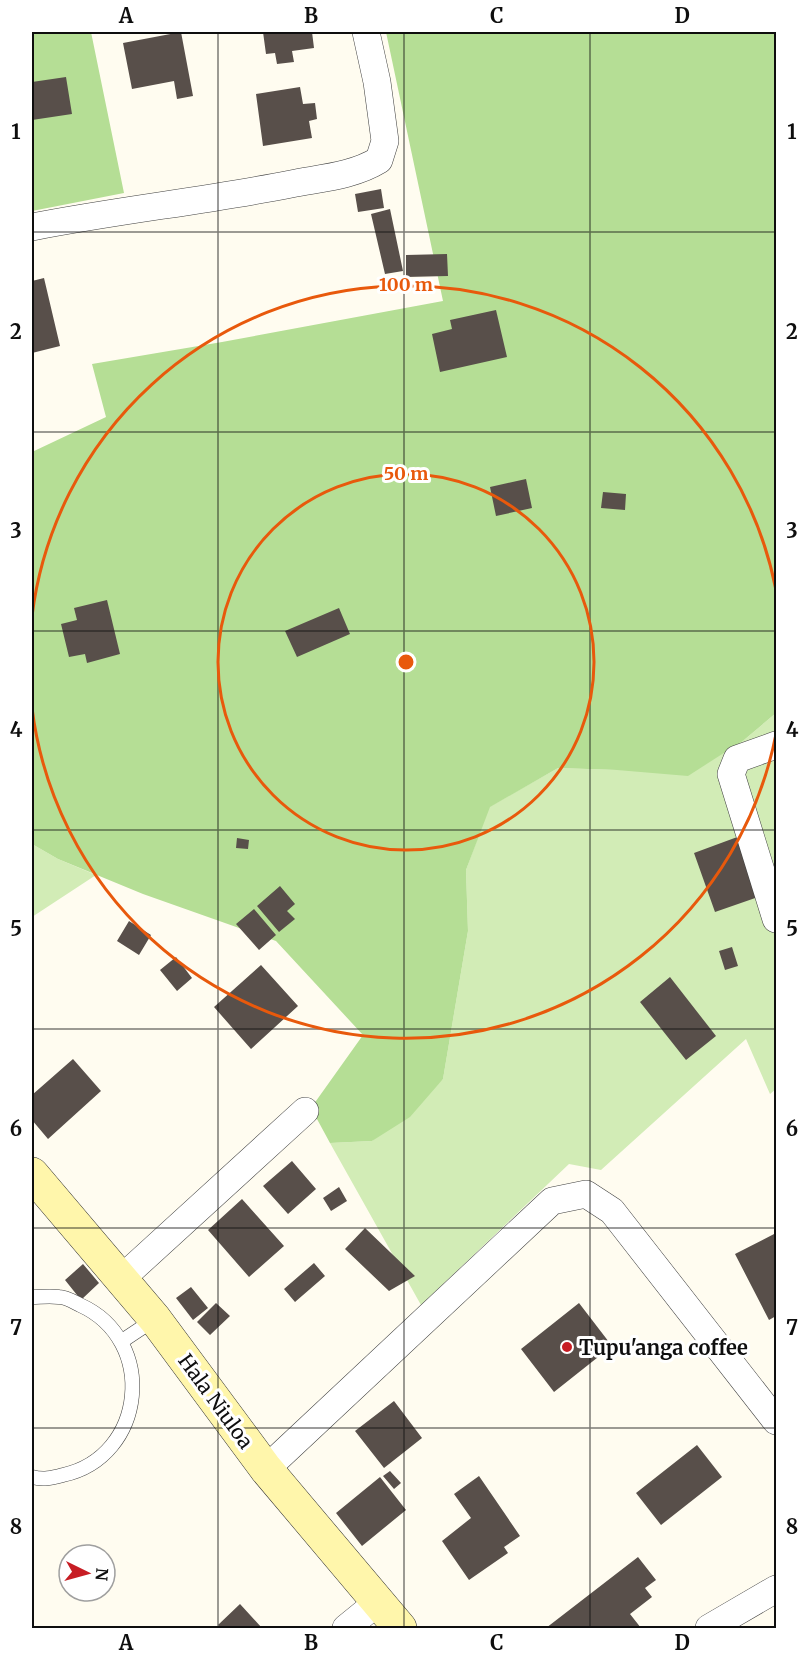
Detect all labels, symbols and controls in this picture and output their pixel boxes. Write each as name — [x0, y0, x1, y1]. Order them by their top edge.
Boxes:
text: A — [118, 3, 134, 28]
text: B — [304, 3, 318, 28]
text: C — [490, 3, 504, 28]
text: D — [674, 3, 690, 28]
text: 1 — [11, 119, 21, 144]
text: 1 — [787, 119, 797, 144]
text: 100 m — [379, 273, 433, 296]
text: 2 — [10, 319, 22, 344]
text: 2 — [786, 319, 798, 344]
text: 50 m — [384, 462, 428, 485]
text: 3 — [10, 518, 22, 543]
text: 3 — [786, 518, 798, 543]
centre of rings — [396, 652, 416, 672]
text: 4 — [10, 717, 23, 742]
text: 4 — [786, 717, 799, 742]
text: 5 — [10, 916, 22, 941]
text: 5 — [786, 916, 798, 941]
text: 6 — [10, 1116, 22, 1141]
text: 6 — [786, 1116, 798, 1141]
text: 7 — [10, 1315, 22, 1340]
text: 7 — [786, 1315, 798, 1340]
place label: Tupu'anga coffee — [579, 1335, 748, 1360]
marker: Tupu'anga coffee — [560, 1340, 574, 1354]
street label: Hala Niuloa — [173, 1349, 259, 1454]
text: 8 — [10, 1514, 22, 1539]
text: 8 — [786, 1514, 798, 1539]
north arrow — [57, 1543, 117, 1603]
text: N — [91, 1567, 112, 1582]
text: A — [118, 1630, 134, 1655]
text: B — [304, 1630, 318, 1655]
text: C — [490, 1630, 504, 1655]
text: D — [674, 1630, 690, 1655]

